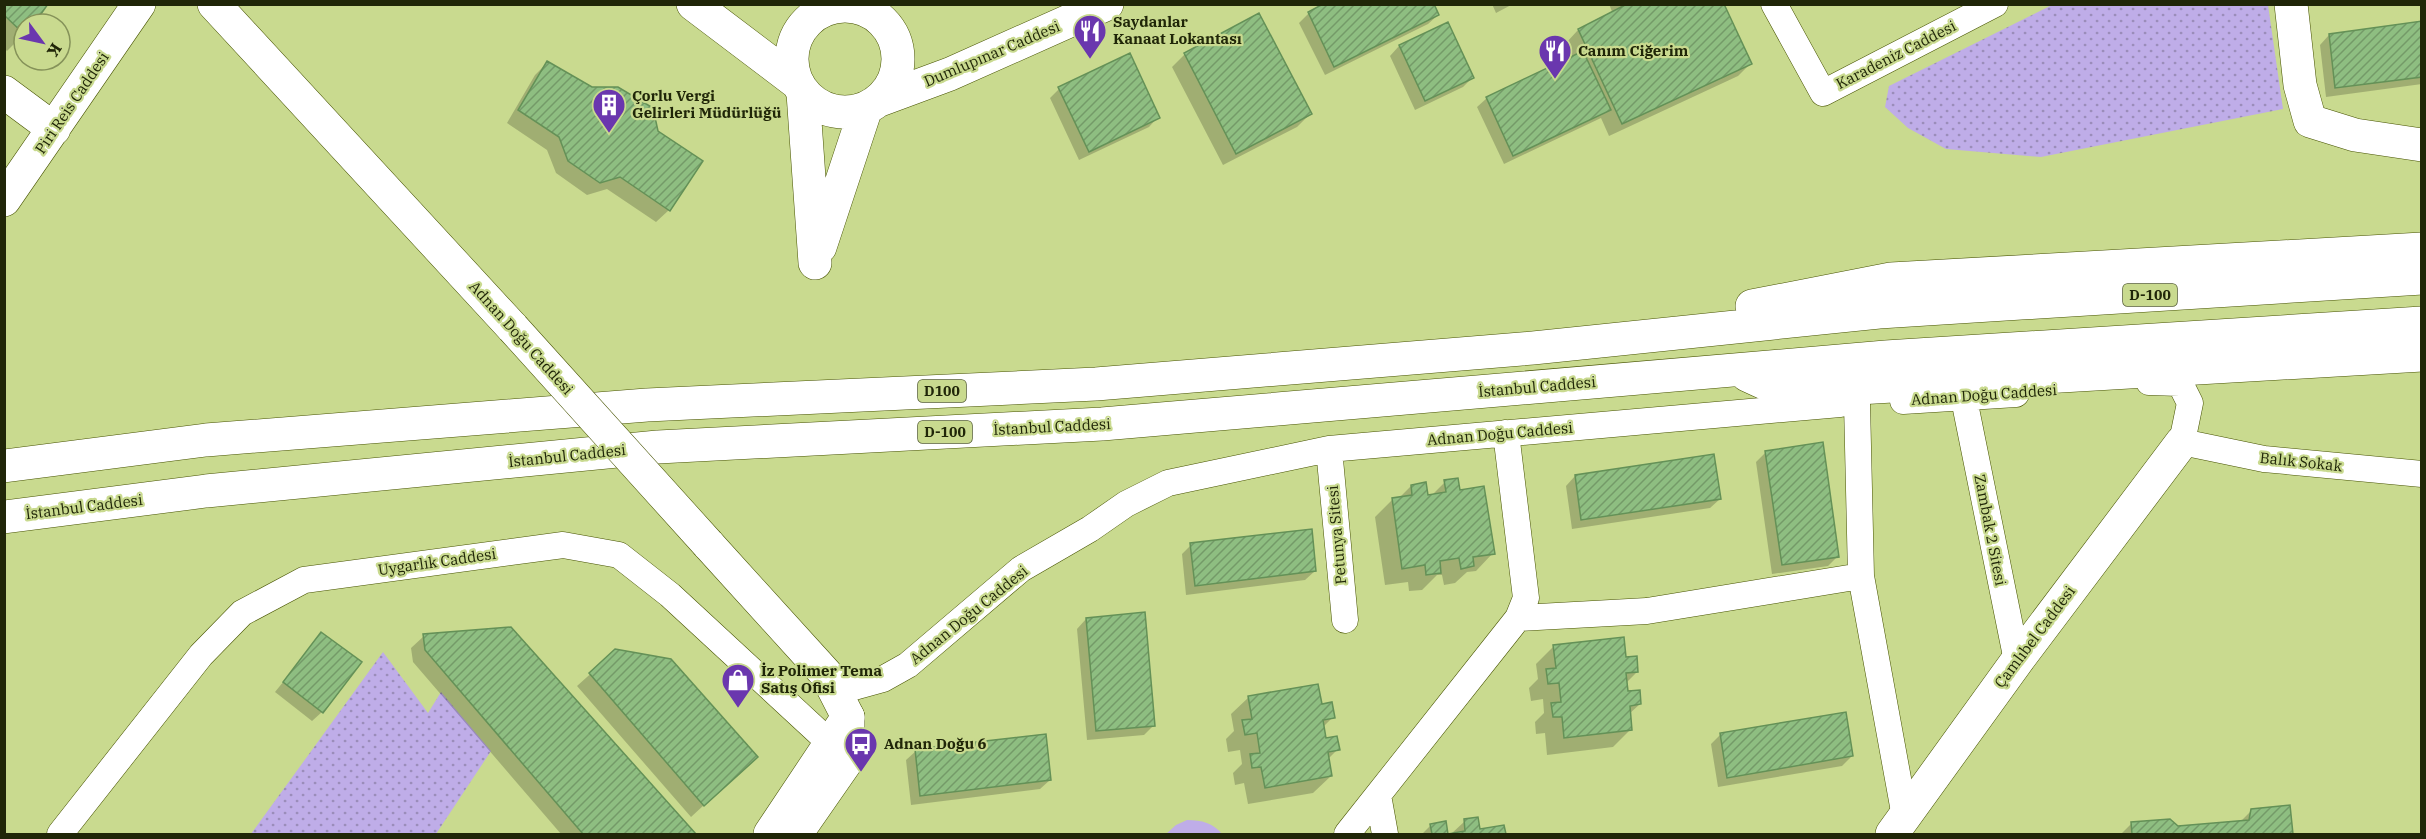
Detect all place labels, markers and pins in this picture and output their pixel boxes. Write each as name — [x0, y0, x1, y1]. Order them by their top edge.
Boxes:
place label: Saydanlar Kanaat Lokantası — [1113, 12, 1242, 48]
restaurant icon: Saydanlar Kanaat Lokantası — [1072, 13, 1108, 60]
restaurant icon: Canım Ciğerim — [1537, 33, 1573, 80]
place label: Canım Ciğerim — [1578, 41, 1689, 60]
place label: Çorlu Vergi Gelirleri Müdürlüğü — [632, 86, 782, 122]
building icon: Çorlu Vergi Gelirleri Müdürlüğü — [591, 87, 627, 134]
place label: İz Polimer Tema Satış Ofisi — [761, 661, 882, 697]
shop icon: İz Polimer Tema Satış Ofisi — [720, 662, 756, 709]
bus stop icon: Adnan Doğu 6 — [843, 726, 879, 773]
place label: Adnan Doğu 6 — [884, 734, 987, 753]

